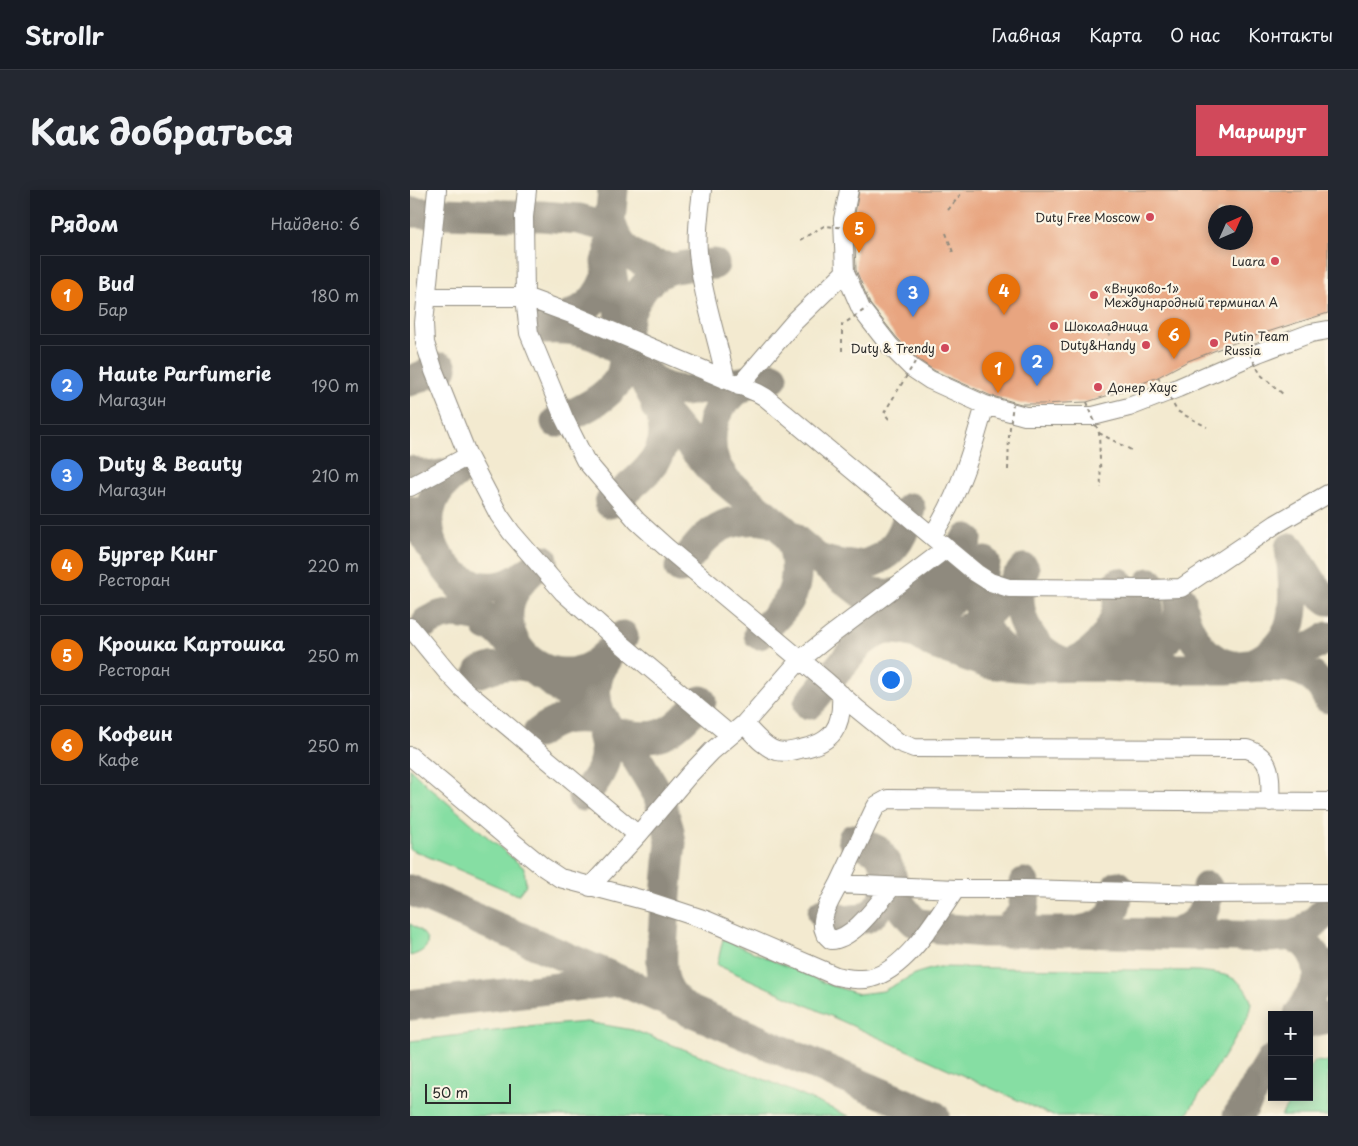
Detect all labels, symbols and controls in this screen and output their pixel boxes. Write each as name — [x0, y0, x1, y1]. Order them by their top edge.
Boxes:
text: Strollr — [25, 17, 104, 53]
text: Главная — [992, 21, 1061, 48]
text: Карта — [1089, 21, 1142, 48]
text: О нас — [1170, 21, 1220, 48]
text: Контакты — [1248, 21, 1333, 48]
text: Как добраться — [30, 104, 294, 157]
button: Маршрут — [1196, 105, 1328, 156]
north arrow — [1208, 205, 1253, 250]
text: Рядом — [50, 207, 118, 239]
place label: Duty Free Moscow — [1035, 208, 1141, 226]
text: Найдено: 6 — [270, 211, 360, 235]
marker: Duty Free Moscow — [1144, 211, 1156, 223]
pin: 5 — [843, 212, 875, 253]
place label: Luara — [1232, 252, 1265, 270]
marker: Luara — [1269, 255, 1281, 267]
text: Bud — [98, 269, 134, 297]
pin: 4 — [988, 274, 1020, 315]
pin: 3 — [897, 276, 929, 317]
place label: «Внуково-1» Международный терминал А — [1104, 279, 1278, 311]
text: 1 — [63, 283, 71, 307]
text: 180 m — [311, 283, 359, 307]
marker: «Внуково-1» Международный терминал А — [1088, 289, 1100, 301]
text: Бар — [98, 297, 128, 321]
place label: Шоколадница — [1064, 317, 1149, 335]
pin: 6 — [1158, 318, 1190, 359]
marker: Шоколадница — [1048, 320, 1060, 332]
place label: Putin Team Russia — [1224, 327, 1289, 359]
place label: Duty&Handy — [1060, 336, 1136, 354]
marker: Putin Team Russia — [1208, 337, 1220, 349]
place label: Duty & Trendy — [851, 339, 935, 357]
marker: Duty&Handy — [1140, 339, 1152, 351]
marker: Duty & Trendy — [939, 342, 951, 354]
pin: 2 — [1021, 345, 1053, 386]
pin: 1 — [982, 352, 1014, 393]
text: Haute Parfumerie — [98, 359, 271, 387]
text: 2 — [61, 373, 73, 397]
text: 190 m — [311, 373, 359, 397]
place label: Донер Хаус — [1107, 378, 1177, 396]
marker: Донер Хаус — [1092, 381, 1104, 393]
text: Магазин — [98, 387, 167, 411]
text: Duty & Beauty — [98, 449, 242, 477]
text: 3 — [62, 463, 72, 487]
text: 210 m — [311, 463, 359, 487]
text: Магазин — [98, 477, 167, 501]
text: Бургер Кинг — [98, 539, 217, 567]
text: 4 — [62, 553, 72, 577]
text: 220 m — [308, 553, 359, 577]
text: Ресторан — [98, 567, 171, 591]
text: Крошка Картошка — [98, 629, 285, 657]
text: 5 — [62, 643, 72, 667]
text: 250 m — [308, 643, 359, 667]
text: Ресторан — [98, 657, 171, 681]
your location — [878, 667, 904, 693]
text: Кофеин — [98, 719, 173, 747]
text: 6 — [61, 733, 73, 757]
text: 250 m — [308, 733, 359, 757]
text: Кафе — [98, 747, 139, 771]
map controls — [1268, 1011, 1313, 1101]
button: + — [1268, 1011, 1313, 1056]
button: − — [1268, 1056, 1313, 1101]
scale bar — [425, 1081, 511, 1104]
text: 50 m — [432, 1082, 468, 1103]

